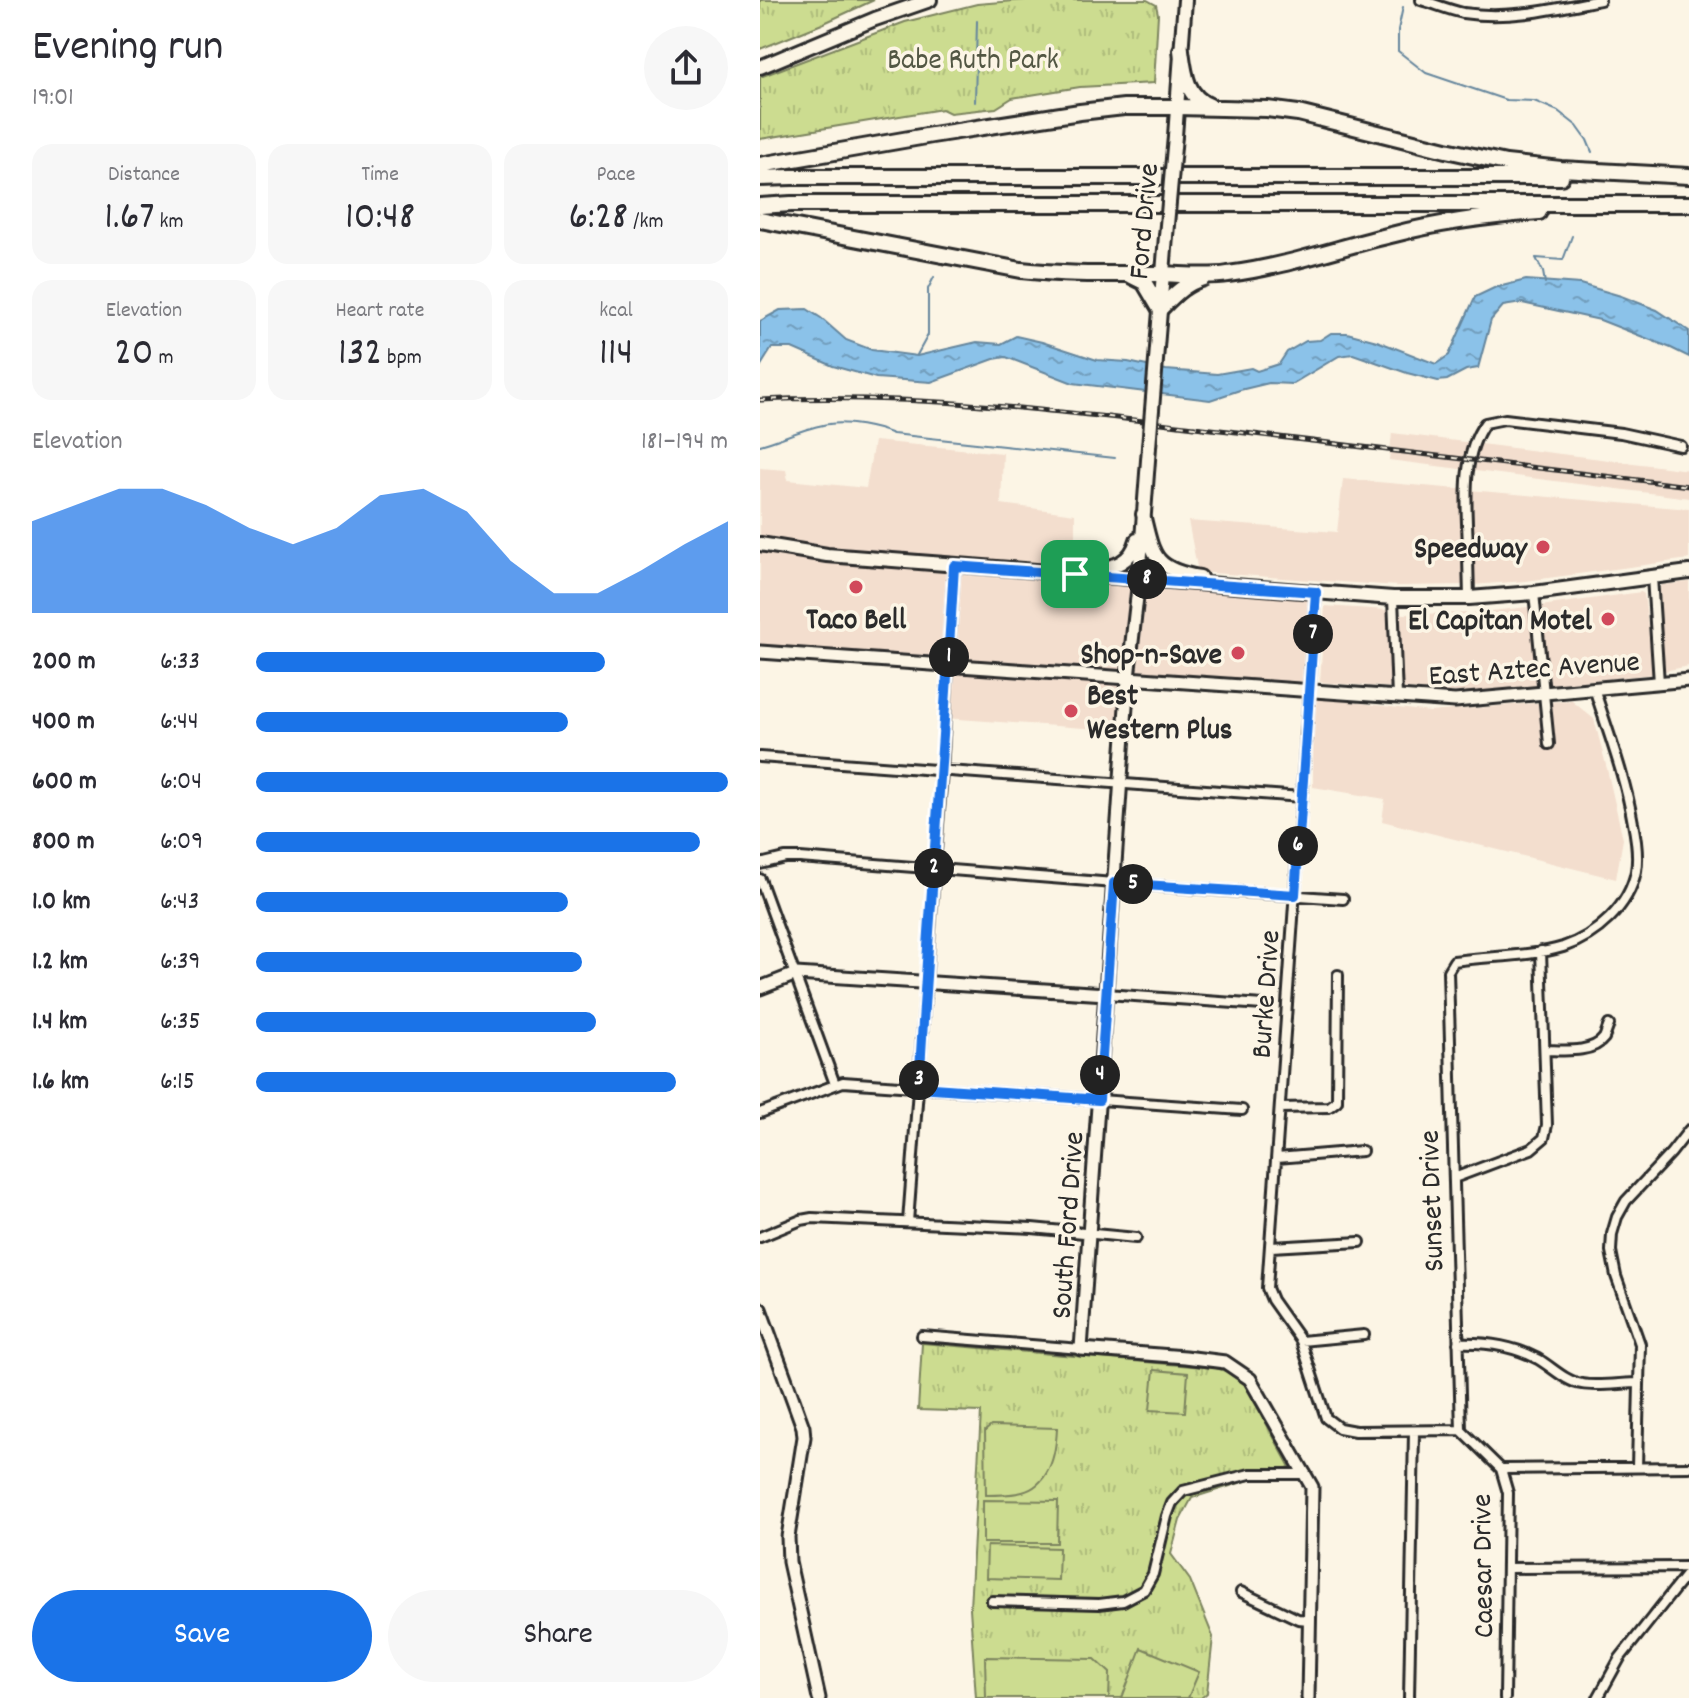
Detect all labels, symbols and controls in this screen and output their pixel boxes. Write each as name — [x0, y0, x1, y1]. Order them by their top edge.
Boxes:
text: Evening run — [32, 18, 223, 81]
button: share — [644, 26, 728, 110]
park label: Babe Ruth Park — [887, 41, 1059, 84]
text: 19:01 — [32, 80, 74, 117]
text: Distance — [108, 160, 180, 191]
text: Time — [361, 160, 399, 191]
text: Pace — [597, 160, 635, 191]
street label: Ford Drive — [1120, 161, 1173, 281]
text: 1.67 — [104, 191, 155, 248]
text: 10:48 — [345, 191, 415, 248]
text: 6:28 — [568, 191, 628, 248]
text: km — [155, 207, 184, 238]
text: /km — [628, 207, 664, 238]
text: Elevation — [106, 296, 182, 327]
text: Heart rate — [336, 296, 424, 327]
text: kcal — [599, 296, 633, 327]
text: 20 — [114, 327, 154, 384]
text: 132 — [338, 327, 382, 384]
text: 114 — [599, 327, 633, 384]
text: m — [154, 343, 174, 374]
text: bpm — [382, 343, 422, 374]
text: Elevation — [32, 424, 122, 461]
text: 181–194 m — [641, 424, 728, 461]
place label: Speedway — [1414, 530, 1529, 573]
marker: Speedway — [1534, 538, 1552, 556]
pin — [1041, 540, 1109, 608]
icon: arrive — [1053, 552, 1097, 596]
pin: 8 — [1127, 559, 1167, 599]
text: 8 — [1143, 563, 1151, 594]
marker: Taco Bell — [847, 578, 865, 596]
place label: Taco Bell — [806, 601, 907, 644]
place label: El Capitan Motel — [1408, 602, 1593, 645]
marker: El Capitan Motel — [1599, 610, 1617, 628]
pin: 7 — [1293, 614, 1333, 654]
text: 7 — [1309, 618, 1317, 649]
place label: Shop-n-Save — [1080, 636, 1222, 679]
pin: 1 — [929, 637, 969, 677]
text: 1 — [947, 641, 951, 672]
street label: East Aztec Avenue — [1427, 643, 1641, 700]
text: 200 m — [32, 644, 96, 681]
text: 6:33 — [160, 644, 200, 681]
marker: Shop-n-Save — [1229, 644, 1247, 662]
place label: Best Western Plus — [1087, 677, 1233, 754]
marker: Best Western Plus — [1062, 702, 1080, 720]
text: 400 m — [32, 704, 95, 741]
text: 6:44 — [160, 704, 199, 741]
text: 600 m — [32, 764, 97, 801]
text: 6:04 — [160, 764, 202, 801]
text: 800 m — [32, 824, 95, 861]
text: 6:09 — [160, 824, 203, 861]
pin: 6 — [1278, 826, 1318, 866]
text: 6 — [1293, 830, 1303, 861]
pin: 2 — [914, 848, 954, 888]
text: 2 — [929, 852, 939, 883]
pin: 5 — [1113, 864, 1153, 904]
text: 5 — [1128, 868, 1138, 899]
text: 1.0 km — [32, 884, 91, 921]
text: 6:43 — [160, 884, 199, 921]
street label: Burke Drive — [1243, 929, 1294, 1060]
text: 1.2 km — [32, 944, 88, 981]
text: 6:39 — [160, 944, 201, 981]
text: 1.4 km — [32, 1004, 87, 1041]
text: 6:35 — [160, 1004, 201, 1041]
pin: 4 — [1080, 1055, 1120, 1095]
text: 4 — [1095, 1059, 1105, 1090]
pin: 3 — [899, 1060, 939, 1100]
text: 1.6 km — [32, 1064, 89, 1101]
text: 6:15 — [160, 1064, 195, 1101]
text: 3 — [914, 1064, 924, 1095]
street label: Sunset Drive — [1411, 1129, 1458, 1272]
street label: South Ford Drive — [1042, 1130, 1098, 1320]
street label: Caesar Drive — [1463, 1493, 1508, 1639]
button: Save — [32, 1590, 372, 1682]
button: Share — [388, 1590, 728, 1682]

